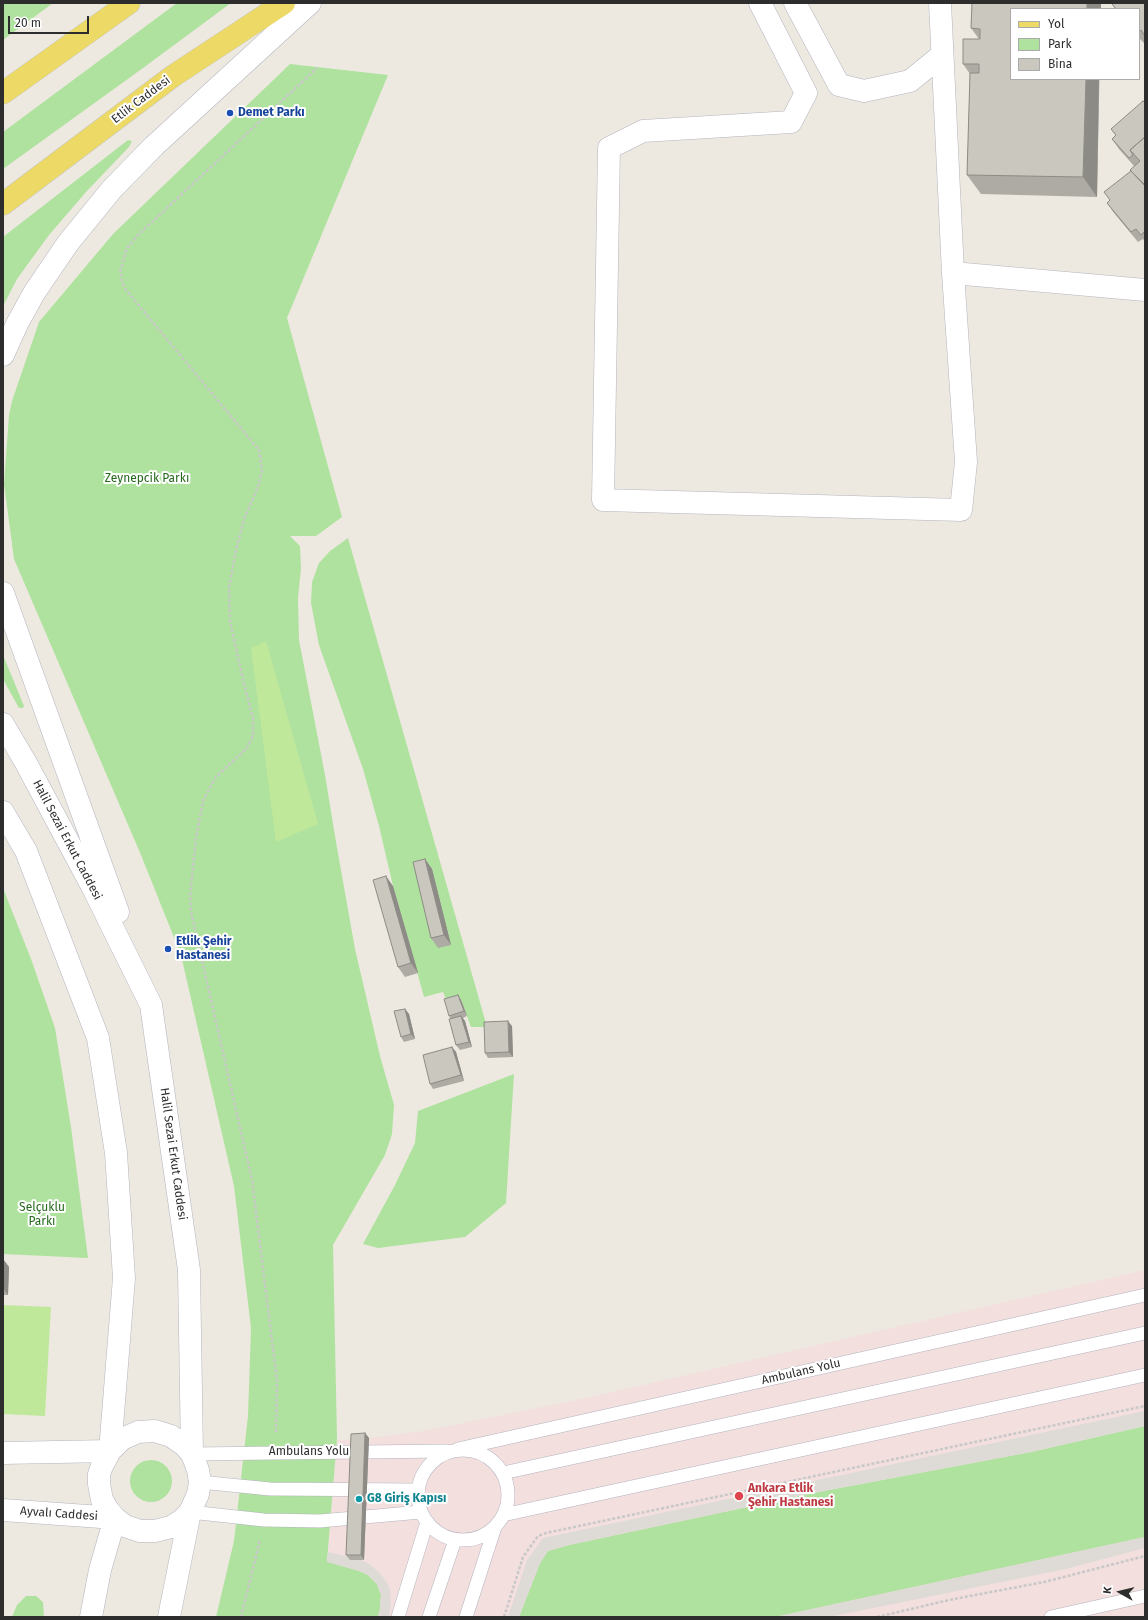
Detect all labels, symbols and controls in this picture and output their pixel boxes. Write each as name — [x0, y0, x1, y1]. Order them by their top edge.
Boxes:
scale bar — [10, 8, 91, 34]
legend — [1010, 8, 1140, 80]
text: 20 m — [15, 16, 41, 30]
text: Yol — [1048, 17, 1064, 31]
text: Park — [1048, 37, 1072, 51]
text: Bina — [1048, 57, 1072, 71]
street label: Etlik Caddesi — [109, 73, 173, 127]
place label: Demet Parkı — [238, 106, 305, 120]
marker: Demet Parkı — [225, 108, 235, 118]
park label: Zeynepcik Parkı — [105, 472, 189, 486]
street label: Halil Sezai Erkut Caddesi — [29, 778, 105, 902]
place label: Etlik Şehir Hastanesi — [176, 935, 232, 963]
marker: Etlik Şehir Hastanesi — [163, 944, 173, 954]
street label: Halil Sezai Erkut Caddesi — [157, 1087, 189, 1221]
park label: Selçuklu Parkı — [19, 1201, 65, 1229]
street label: Ambulans Yolu — [760, 1356, 842, 1388]
street label: Ambulans Yolu — [269, 1445, 349, 1459]
place label: Ankara Etlik Şehir Hastanesi — [748, 1482, 833, 1510]
marker: Ankara Etlik Şehir Hastanesi — [733, 1490, 745, 1502]
place label: G8 Giriş Kapısı — [367, 1492, 446, 1506]
marker: G8 Giriş Kapısı — [354, 1494, 364, 1504]
street label: Ayvalı Caddesi — [20, 1504, 98, 1524]
north arrow — [1100, 1572, 1140, 1612]
text: K — [1101, 1586, 1115, 1595]

